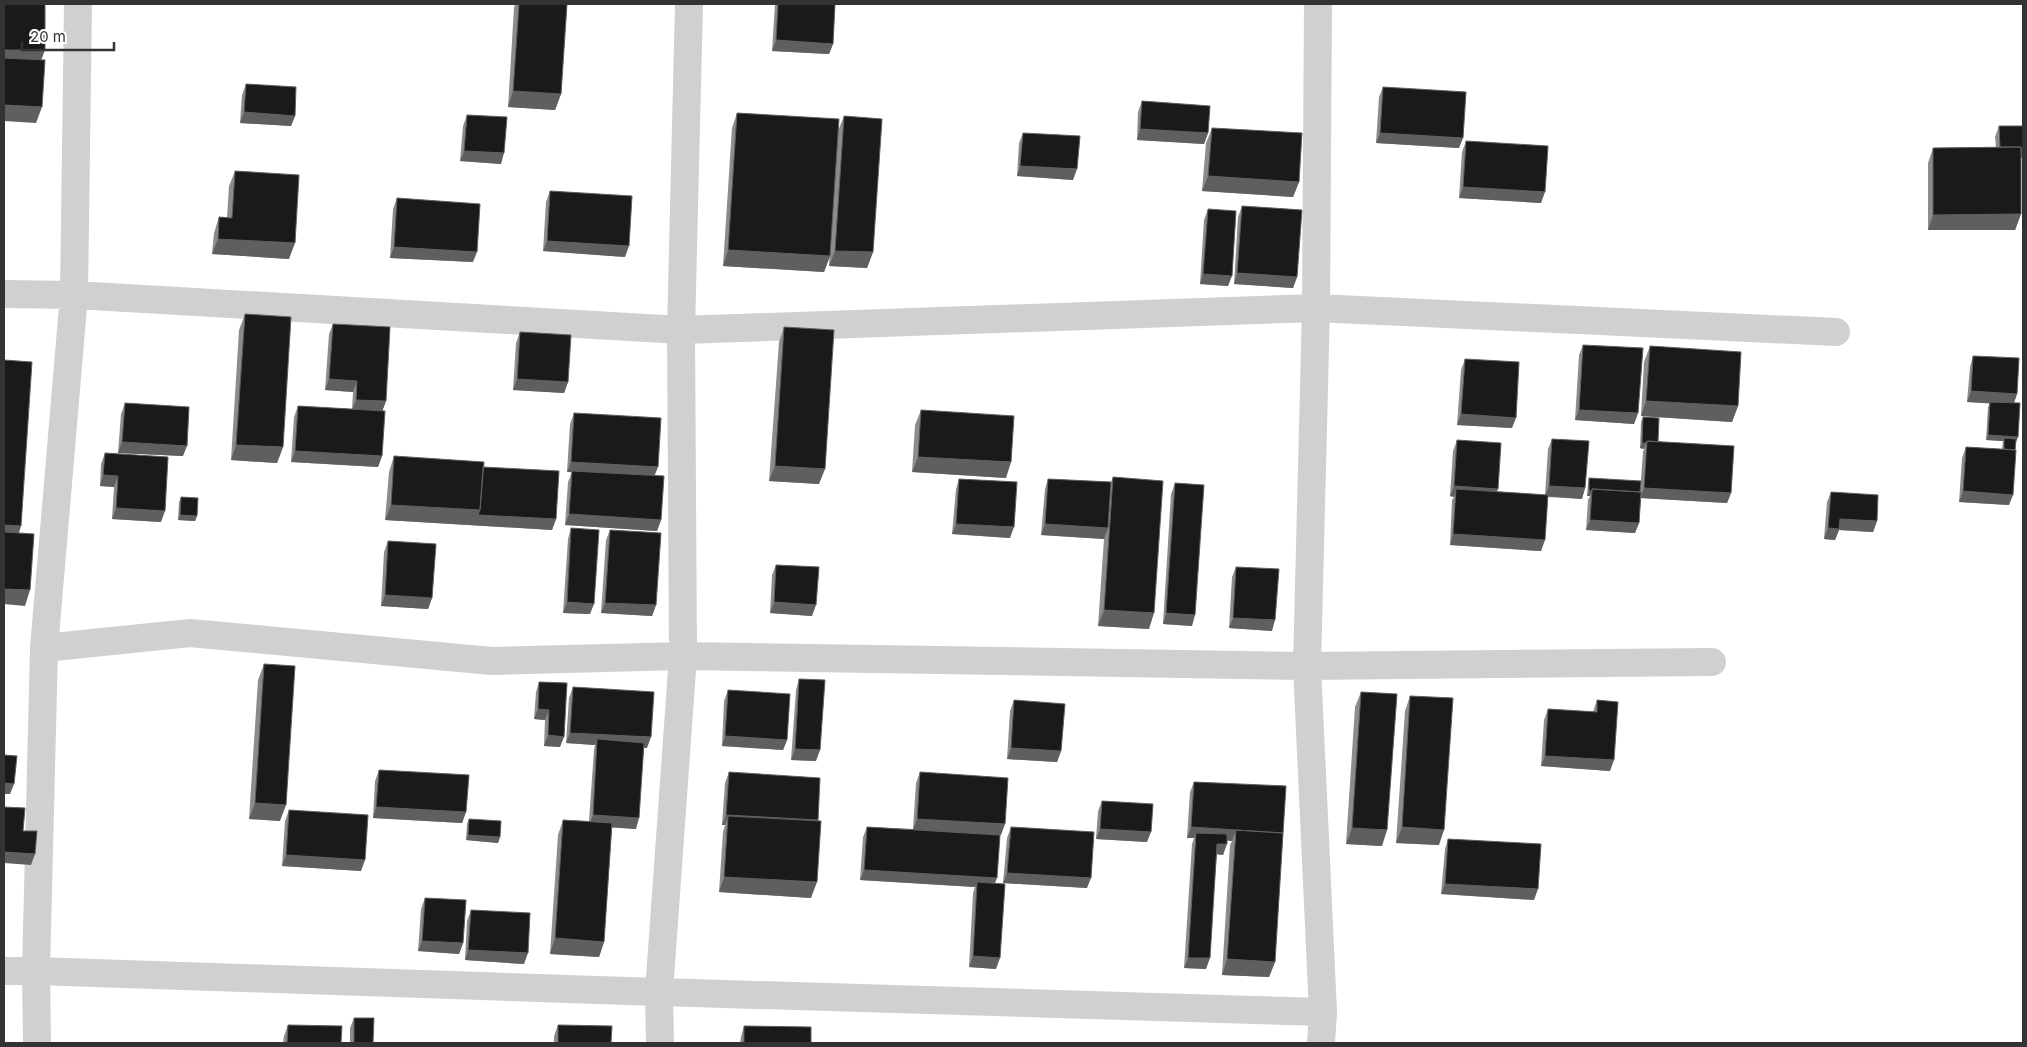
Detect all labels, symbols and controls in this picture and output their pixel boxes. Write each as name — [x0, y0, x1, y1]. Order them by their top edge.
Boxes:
scale bar — [22, 20, 115, 52]
text: 20 m — [30, 27, 66, 46]

